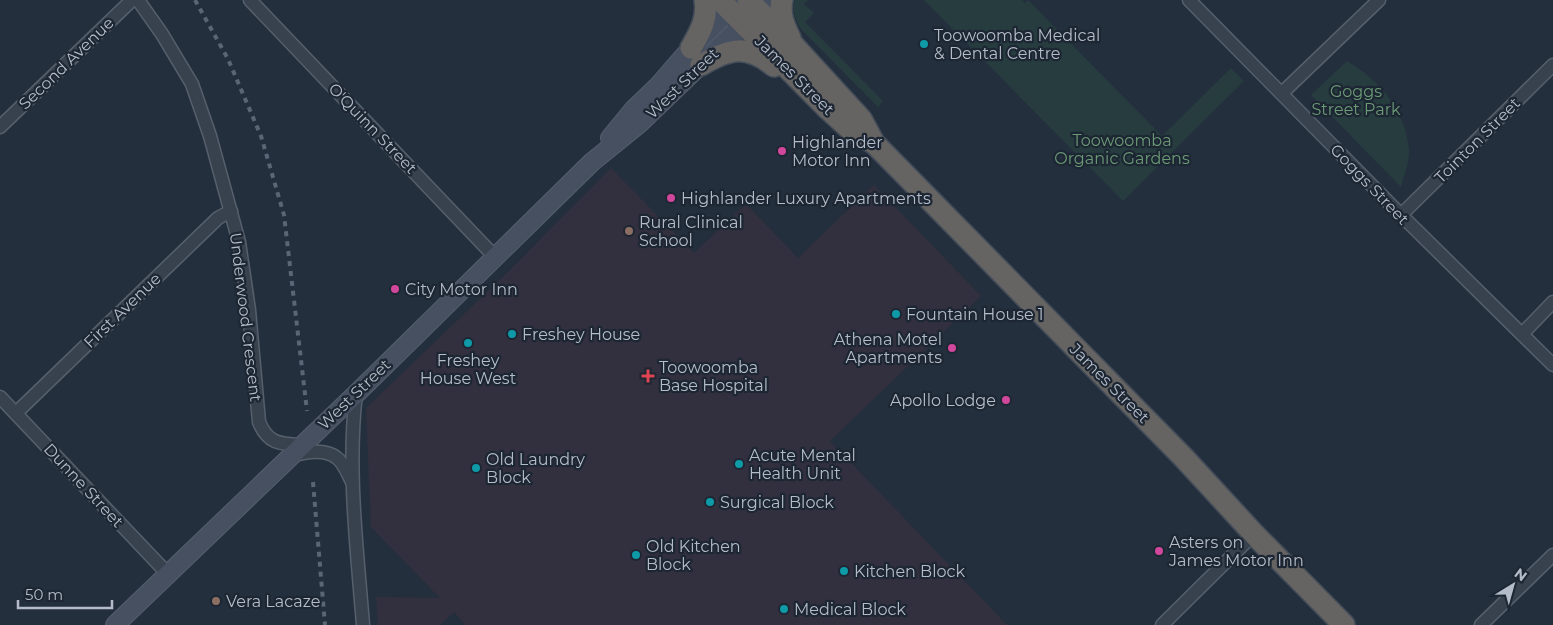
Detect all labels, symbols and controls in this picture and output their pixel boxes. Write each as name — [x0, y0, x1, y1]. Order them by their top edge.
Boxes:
street label: Second Avenue — [15, 13, 118, 113]
place label: Toowoomba Medical & Dental Centre — [934, 26, 1100, 63]
street label: James Street — [750, 31, 839, 119]
marker: Toowoomba Medical & Dental Centre — [918, 38, 930, 50]
street label: West Street — [642, 44, 723, 123]
street label: O'Quinn Street — [325, 79, 421, 178]
park label: Goggs Street Park — [1311, 82, 1401, 119]
street label: Tointon Street — [1431, 93, 1524, 187]
park label: Toowoomba Organic Gardens — [1054, 131, 1190, 168]
place label: Highlander Motor Inn — [792, 133, 883, 170]
street label: Goggs Street — [1326, 140, 1413, 229]
marker: Highlander Motor Inn — [776, 145, 788, 157]
place label: Highlander Luxury Apartments — [681, 189, 931, 208]
marker: Highlander Luxury Apartments — [665, 192, 677, 204]
place label: Rural Clinical School — [639, 213, 743, 250]
marker: Rural Clinical School — [623, 225, 635, 237]
street label: Underwood Crescent — [226, 231, 265, 403]
street label: First Avenue — [80, 269, 165, 352]
place label: City Motor Inn — [405, 280, 518, 299]
marker: City Motor Inn — [389, 283, 401, 295]
place label: Fountain House 1 — [906, 305, 1044, 324]
marker: Fountain House 1 — [890, 308, 902, 320]
place label: Freshey House — [522, 325, 640, 344]
marker: Freshey House — [506, 328, 518, 340]
place label: Athena Motel Apartments — [834, 330, 942, 367]
marker: Freshey House West — [462, 337, 474, 349]
street label: James Street — [1065, 339, 1154, 427]
marker: Athena Motel Apartments — [946, 342, 958, 354]
place label: Freshey House West — [420, 351, 517, 388]
street label: West Street — [314, 355, 395, 434]
place label: Toowoomba Base Hospital — [659, 358, 768, 395]
marker: Toowoomba Base Hospital — [641, 369, 655, 383]
place label: Apollo Lodge — [890, 391, 996, 410]
marker: Apollo Lodge — [1000, 394, 1012, 406]
street label: Dunne Street — [40, 439, 128, 532]
place label: Acute Mental Health Unit — [749, 446, 856, 483]
place label: Old Laundry Block — [486, 450, 585, 487]
marker: Acute Mental Health Unit — [733, 458, 745, 470]
marker: Old Laundry Block — [470, 462, 482, 474]
place label: Surgical Block — [720, 493, 834, 512]
marker: Surgical Block — [704, 496, 716, 508]
place label: Asters on James Motor Inn — [1168, 533, 1304, 570]
place label: Old Kitchen Block — [646, 537, 741, 574]
marker: Asters on James Motor Inn — [1153, 545, 1165, 557]
marker: Old Kitchen Block — [630, 549, 642, 561]
north arrow — [1488, 560, 1538, 610]
place label: Kitchen Block — [854, 562, 965, 581]
text: N — [1511, 564, 1531, 585]
marker: Kitchen Block — [838, 565, 850, 577]
scale bar — [18, 578, 111, 610]
text: 50 m — [25, 585, 63, 604]
place label: Vera Lacaze — [226, 592, 320, 611]
marker: Vera Lacaze — [210, 595, 222, 607]
place label: Medical Block — [794, 600, 906, 619]
marker: Medical Block — [778, 603, 790, 615]

